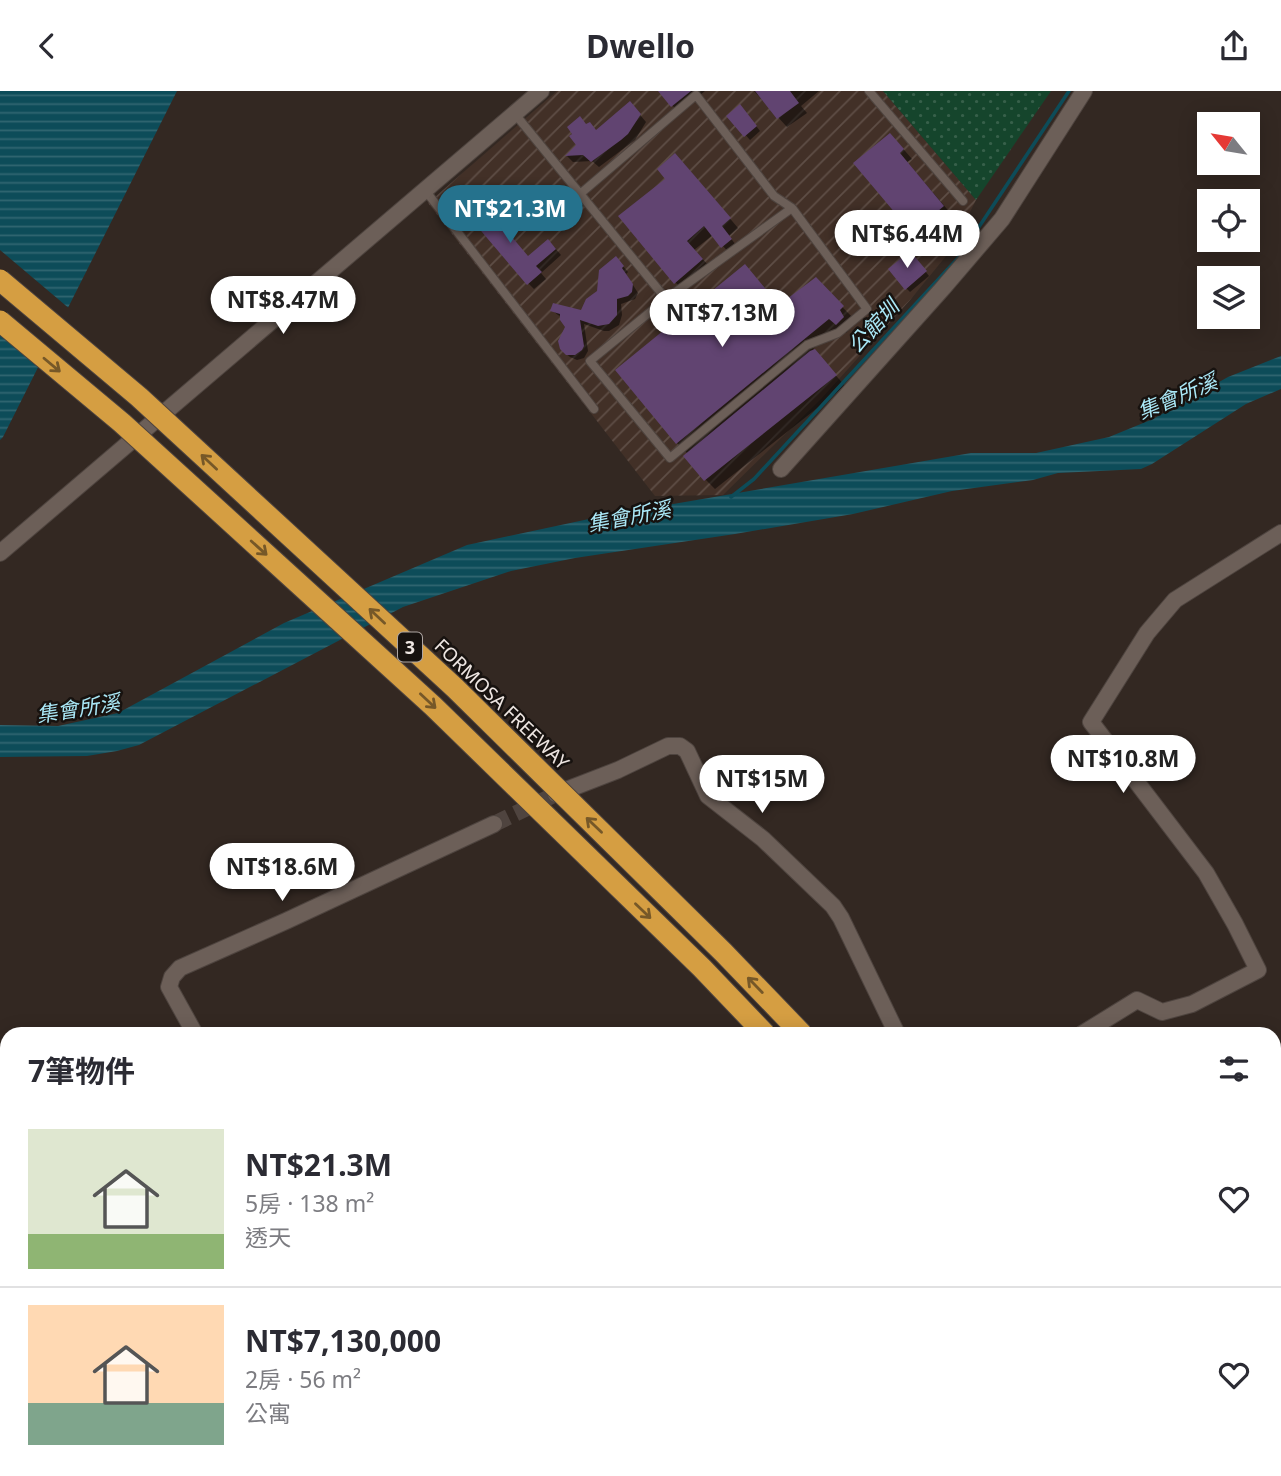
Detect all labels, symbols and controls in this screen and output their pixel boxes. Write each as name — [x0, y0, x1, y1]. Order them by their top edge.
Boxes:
text: Dwello — [586, 24, 695, 67]
icon: back — [28, 27, 66, 65]
icon: share — [1215, 27, 1253, 65]
north arrow — [1197, 112, 1260, 175]
map controls — [1197, 112, 1260, 329]
pin: NT$21.3M — [438, 185, 582, 245]
button: locate — [1197, 189, 1260, 252]
text: NT$21.3M — [454, 192, 566, 224]
pin: NT$6.44M — [835, 211, 979, 270]
text: NT$6.44M — [851, 217, 963, 249]
button: layers — [1197, 266, 1260, 329]
pin: NT$8.47M — [211, 277, 355, 336]
text: NT$8.47M — [227, 283, 339, 315]
pin: NT$7.13M — [650, 289, 794, 349]
water label: 公館圳 — [841, 291, 907, 359]
text: NT$7.13M — [666, 296, 778, 328]
one-way arrow — [43, 357, 61, 373]
water label: 集會所溪 — [1133, 366, 1224, 425]
one-way arrow — [200, 454, 218, 470]
water label: 集會所溪 — [585, 494, 676, 538]
one-way arrow — [250, 540, 268, 556]
one-way arrow — [368, 608, 386, 624]
road number: 3 — [398, 633, 422, 661]
street label: FORMOSA FREEWAY — [429, 633, 575, 775]
water label: 集會所溪 — [34, 687, 125, 728]
one-way arrow — [419, 693, 437, 709]
pin: NT$10.8M — [1051, 735, 1195, 795]
text: NT$10.8M — [1067, 742, 1179, 774]
pin: NT$15M — [705, 755, 819, 815]
text: NT$15M — [715, 762, 809, 794]
one-way arrow — [586, 816, 603, 833]
pin: NT$18.6M — [210, 843, 354, 903]
text: NT$18.6M — [226, 850, 338, 882]
one-way arrow — [635, 902, 652, 919]
one-way arrow — [747, 977, 764, 994]
text: 7筆物件 — [28, 1050, 135, 1091]
icon: filters — [1215, 1050, 1253, 1088]
text: NT$21.3M — [245, 1144, 392, 1185]
icon: home — [84, 1157, 168, 1241]
icon: heart — [1215, 1180, 1253, 1218]
text: 5房 · 138 m² — [245, 1187, 374, 1219]
text: 透天 — [245, 1221, 291, 1253]
text: NT$7,130,000 — [245, 1320, 441, 1361]
icon: home — [84, 1333, 168, 1417]
icon: heart — [1215, 1356, 1253, 1394]
text: 2房 · 56 m² — [245, 1363, 361, 1395]
text: 公寓 — [245, 1397, 291, 1429]

